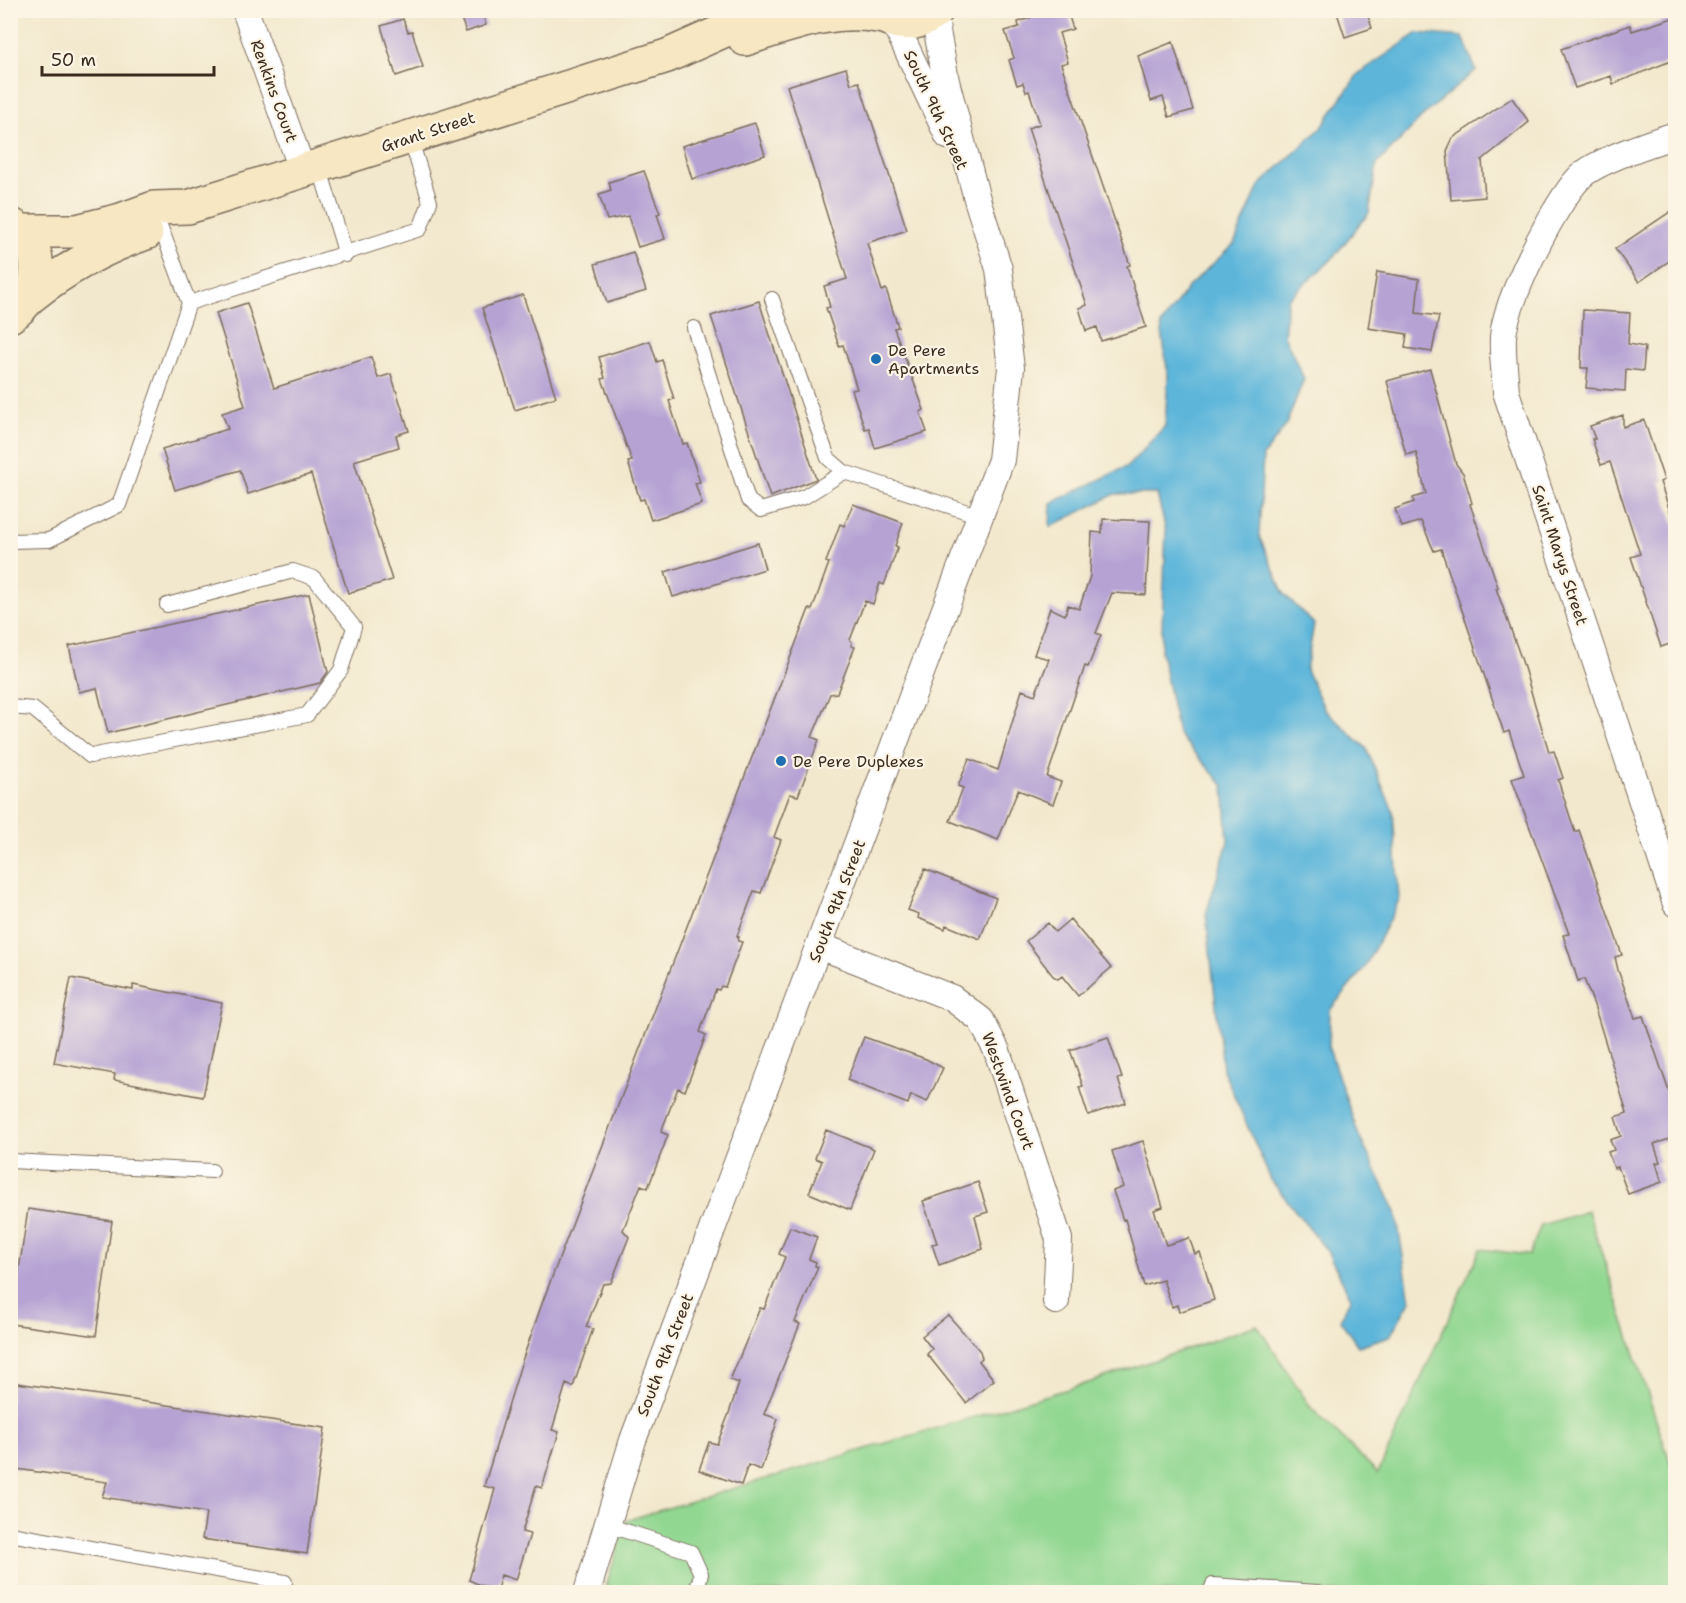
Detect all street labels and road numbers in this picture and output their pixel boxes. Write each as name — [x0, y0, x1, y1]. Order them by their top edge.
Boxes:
street label: Renkins Court — [246, 37, 302, 145]
street label: South 9th Street — [899, 47, 973, 173]
street label: Grant Street — [378, 107, 478, 157]
street label: Saint Marys Street — [1527, 482, 1593, 628]
street label: South 9th Street — [804, 837, 870, 965]
street label: Westwind Court — [977, 1029, 1039, 1153]
street label: South 9th Street — [632, 1291, 698, 1419]

